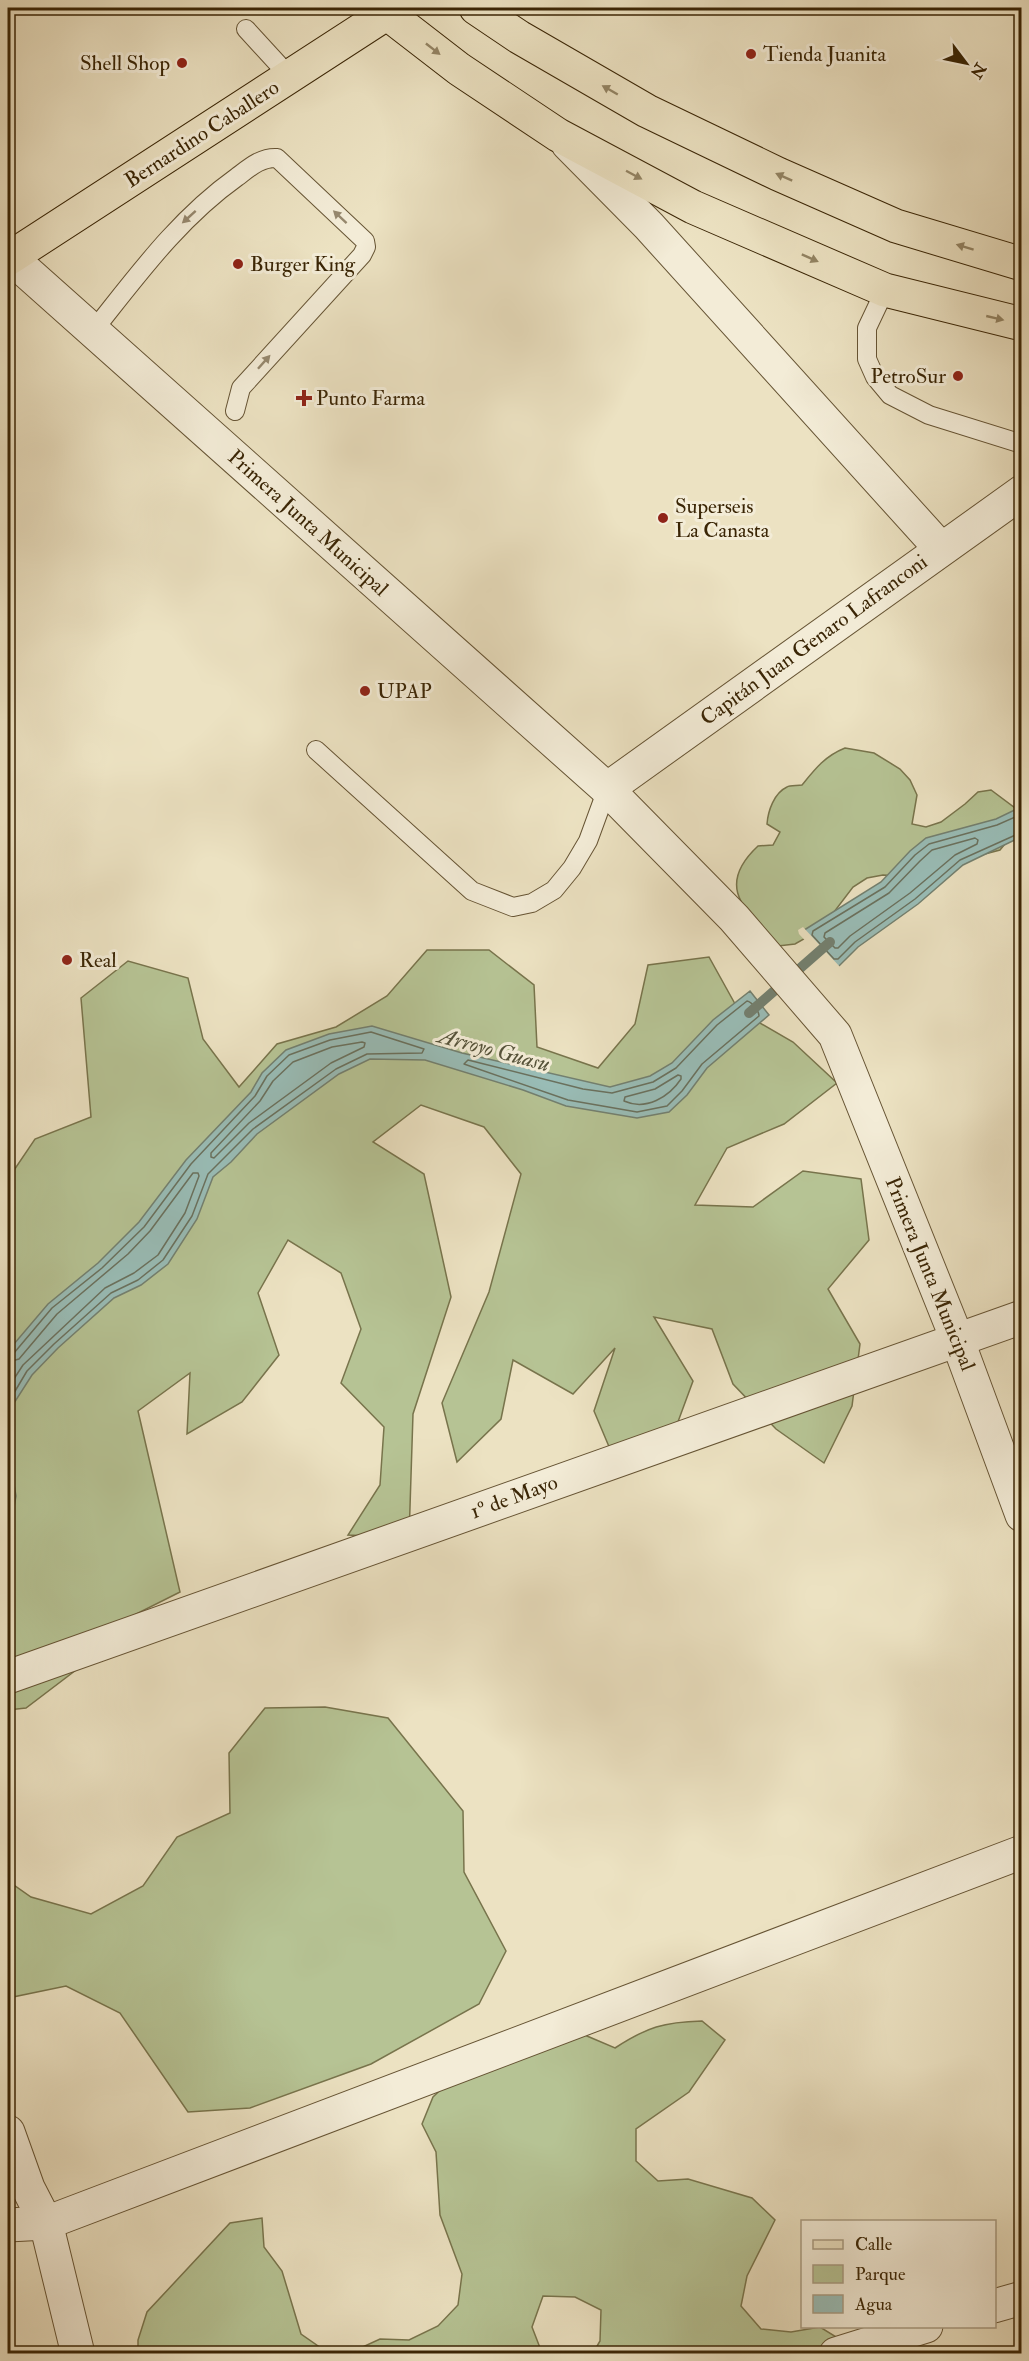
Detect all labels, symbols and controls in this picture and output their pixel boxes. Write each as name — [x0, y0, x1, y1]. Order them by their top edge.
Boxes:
north arrow — [936, 33, 996, 93]
place label: Tienda Juanita — [763, 41, 886, 68]
one-way arrow — [426, 43, 441, 55]
marker: Tienda Juanita — [744, 47, 758, 61]
place label: Shell Shop — [80, 50, 170, 77]
marker: Shell Shop — [175, 56, 189, 70]
text: N — [965, 58, 991, 82]
street label: Bernardino Caballero — [120, 74, 284, 194]
one-way arrow — [601, 85, 618, 95]
one-way arrow — [625, 170, 642, 180]
one-way arrow — [775, 171, 793, 181]
one-way arrow — [181, 210, 196, 224]
one-way arrow — [332, 210, 347, 224]
one-way arrow — [956, 242, 974, 251]
place label: Burger King — [250, 251, 356, 278]
one-way arrow — [802, 253, 820, 263]
marker: Burger King — [231, 257, 245, 271]
one-way arrow — [986, 314, 1004, 324]
one-way arrow — [257, 355, 270, 370]
place label: PetroSur — [871, 363, 946, 390]
marker: PetroSur — [951, 369, 965, 383]
place label: Punto Farma — [316, 385, 425, 412]
marker: Punto Farma — [297, 391, 311, 405]
street label: Primera Junta Municipal — [222, 444, 394, 603]
place label: Superseis La Canasta — [675, 493, 770, 544]
marker: Superseis La Canasta — [656, 511, 670, 525]
street label: Capitán Juan Genaro Lafranconi — [695, 548, 933, 732]
place label: UPAP — [377, 678, 432, 705]
marker: UPAP — [358, 684, 372, 698]
place label: Real — [79, 947, 117, 974]
marker: Real — [60, 953, 74, 967]
water label: Arroyo Guasu — [433, 1021, 553, 1078]
street label: Primera Junta Municipal — [879, 1173, 981, 1375]
street label: 1º de Mayo — [467, 1469, 561, 1525]
legend — [801, 2220, 996, 2328]
text: Calle — [855, 2233, 893, 2256]
text: Parque — [855, 2263, 906, 2286]
text: Agua — [854, 2293, 893, 2316]

